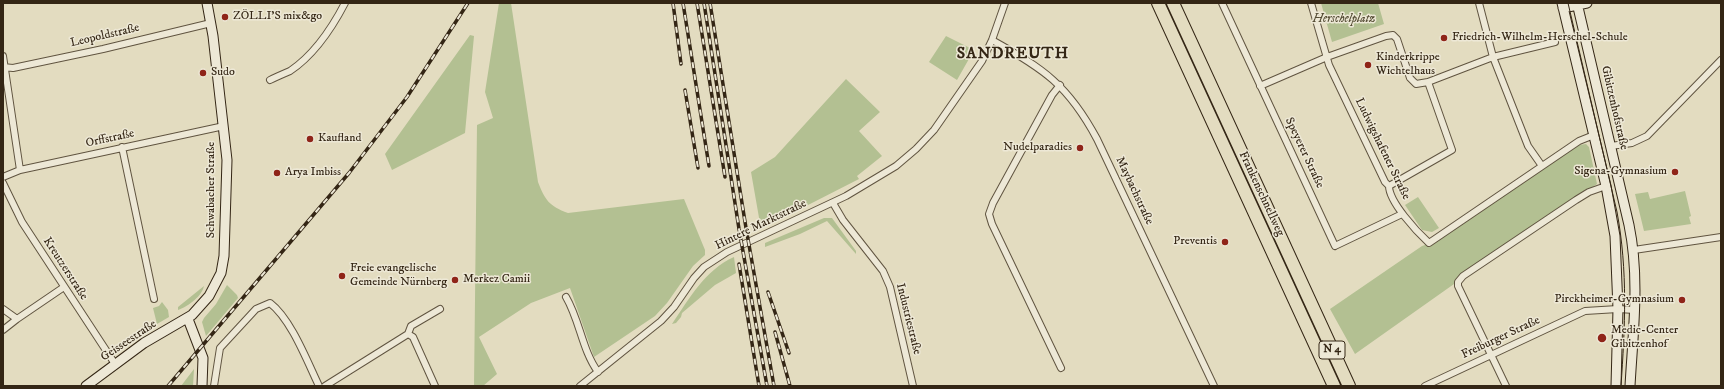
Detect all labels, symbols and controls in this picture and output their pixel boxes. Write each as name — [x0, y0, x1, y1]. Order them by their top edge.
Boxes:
place label: ZÖLLI'S mix&go — [233, 10, 322, 24]
marker: ZÖLLI'S mix&go — [220, 12, 230, 22]
park label: Herschelplatz — [1313, 13, 1375, 27]
street label: Leopoldstraße — [69, 21, 141, 51]
place label: Friedrich-Wilhelm-Herschel-Schule — [1452, 31, 1628, 45]
marker: Friedrich-Wilhelm-Herschel-Schule — [1439, 33, 1449, 43]
district label: SANDREUTH — [957, 45, 1069, 65]
place label: Kinderkrippe Wichtelhaus — [1376, 51, 1440, 79]
marker: Kinderkrippe Wichtelhaus — [1363, 60, 1373, 70]
street label: Gibitzenhofstraße — [1597, 65, 1631, 151]
place label: Sudo — [211, 66, 235, 80]
marker: Sudo — [198, 68, 208, 78]
street label: Ludwigshafener Straße — [1351, 96, 1413, 202]
street label: Speyerer Straße — [1281, 115, 1327, 191]
street label: Orffstraße — [84, 127, 136, 151]
place label: Kaufland — [318, 132, 361, 146]
marker: Kaufland — [305, 134, 315, 144]
place label: Nudelparadies — [1003, 141, 1072, 155]
street label: Schwabacher Straße — [205, 142, 219, 238]
marker: Nudelparadies — [1075, 143, 1085, 153]
street label: Frankenschnellweg — [1235, 149, 1287, 239]
street label: Maybachstraße — [1112, 155, 1156, 227]
place label: Sigena-Gymnasium — [1574, 165, 1667, 179]
place label: Arya Imbiss — [285, 166, 341, 180]
marker: Sigena-Gymnasium — [1670, 167, 1680, 177]
marker: Arya Imbiss — [272, 168, 282, 178]
street label: Hintere Marktstraße — [713, 197, 809, 253]
street label: Kreutzerstraße — [39, 235, 91, 303]
place label: Preventis — [1173, 235, 1217, 249]
marker: Preventis — [1220, 237, 1230, 247]
place label: Freie evangelische Gemeinde Nürnberg — [350, 262, 447, 290]
marker: Freie evangelische Gemeinde Nürnberg — [337, 271, 347, 281]
place label: Merkez Camii — [463, 273, 530, 287]
marker: Merkez Camii — [450, 275, 460, 285]
street label: Industriestraße — [892, 282, 924, 356]
place label: Pirckheimer-Gymnasium — [1554, 293, 1674, 307]
marker: Pirckheimer-Gymnasium — [1677, 295, 1687, 305]
street label: Freiburger Straße — [1459, 314, 1543, 362]
street label: Geisseestraße — [98, 317, 160, 365]
place label: Medic-Center Gibitzenhof — [1611, 324, 1678, 352]
marker: Medic-Center Gibitzenhof — [1596, 332, 1608, 344]
road number: N 4 — [1319, 341, 1345, 359]

